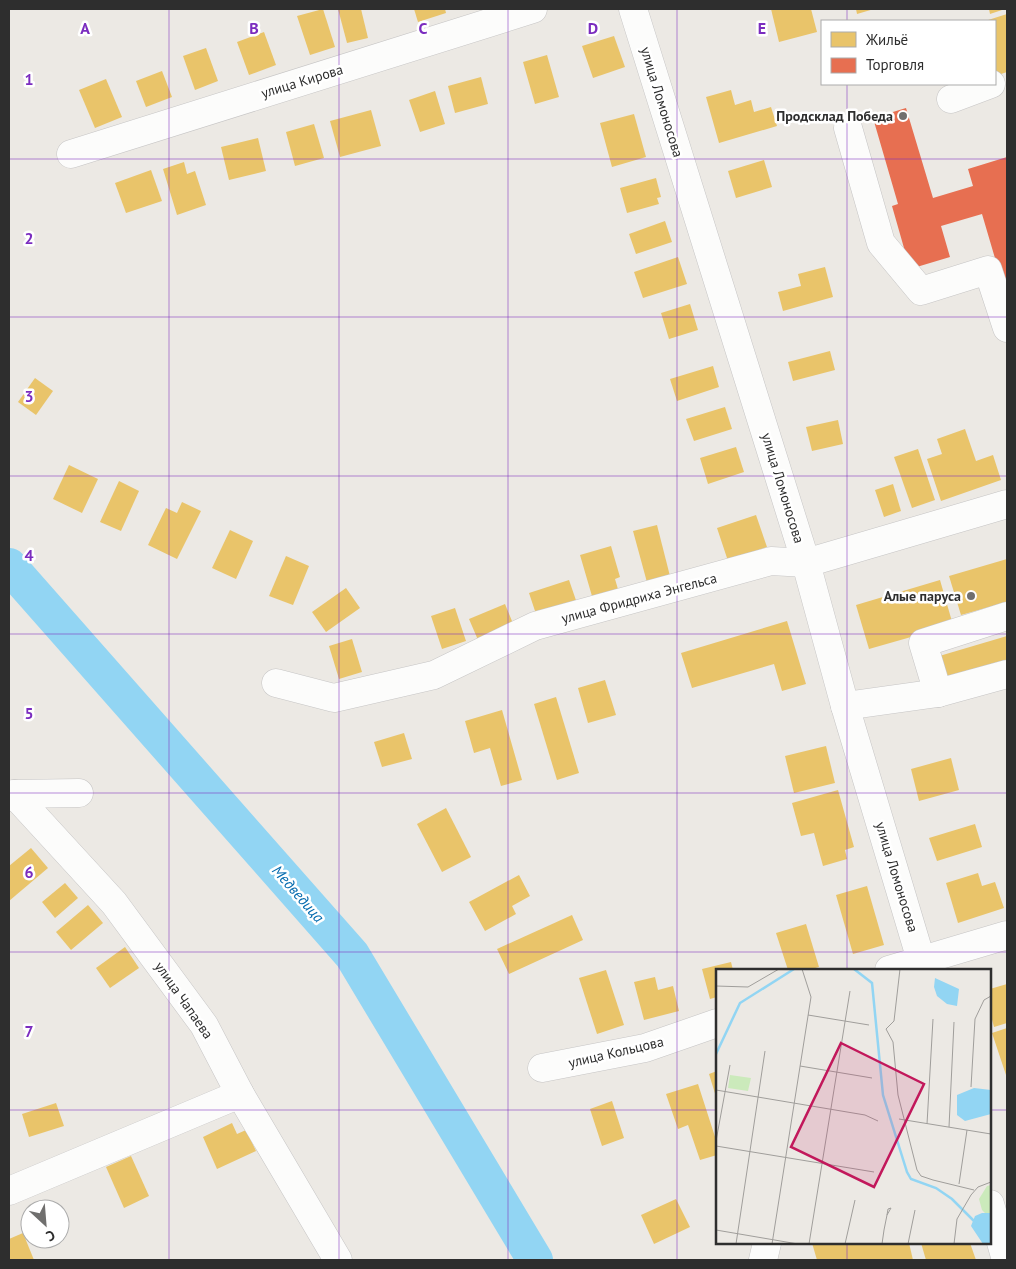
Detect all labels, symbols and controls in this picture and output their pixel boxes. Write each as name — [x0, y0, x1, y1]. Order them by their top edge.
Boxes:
text: A — [80, 18, 90, 38]
text: B — [249, 18, 259, 38]
text: C — [419, 18, 428, 38]
text: D — [588, 18, 598, 38]
text: E — [758, 18, 766, 38]
legend — [821, 20, 996, 85]
text: Жильё — [865, 30, 908, 49]
street label: улица Ломоносова — [637, 45, 687, 159]
text: Торговля — [866, 55, 924, 74]
street label: улица Кирова — [259, 60, 345, 102]
text: 1 — [24, 69, 34, 89]
place label: Продсклад Победа — [776, 107, 893, 125]
marker: Продсклад Победа — [897, 110, 909, 122]
text: 2 — [24, 228, 34, 248]
text: 3 — [24, 386, 34, 406]
street label: улица Ломоносова — [758, 431, 808, 545]
text: 4 — [24, 545, 34, 565]
street label: улица Фридриха Энгельса — [559, 569, 719, 627]
place label: Алые паруса — [884, 587, 961, 605]
marker: Алые паруса — [965, 590, 977, 602]
text: 5 — [24, 703, 34, 723]
street label: улица Ломоносова — [872, 820, 922, 934]
water label: Медведица — [268, 861, 329, 927]
text: 6 — [24, 862, 34, 882]
street label: улица Чапаева — [151, 958, 217, 1042]
inset map — [716, 969, 991, 1244]
text: 7 — [24, 1021, 34, 1041]
street label: улица Кольцова — [567, 1032, 665, 1072]
north arrow — [20, 1199, 70, 1249]
text: С — [43, 1226, 58, 1246]

